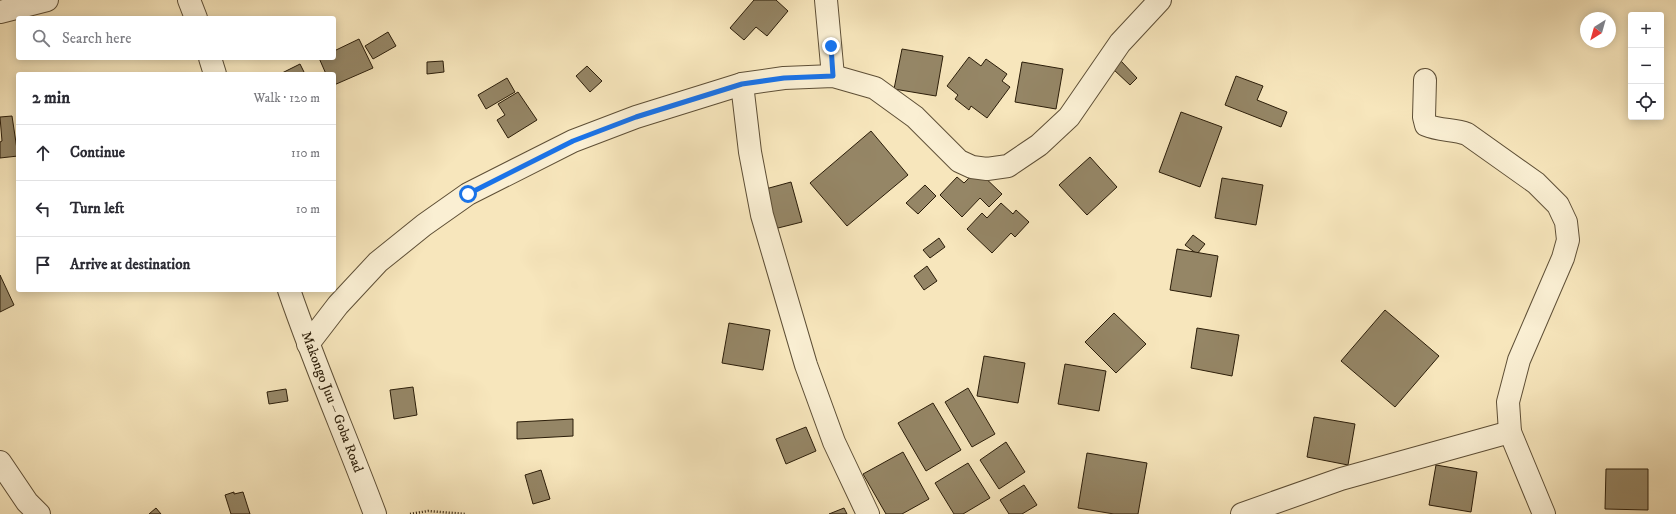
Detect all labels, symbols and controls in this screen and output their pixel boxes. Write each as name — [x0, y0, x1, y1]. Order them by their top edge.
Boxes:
north arrow — [1580, 12, 1616, 48]
map controls — [1628, 12, 1664, 120]
button: + — [1628, 12, 1664, 48]
search box — [16, 16, 336, 60]
icon: search — [30, 27, 52, 49]
text: Search here — [62, 29, 131, 48]
route end — [822, 37, 840, 55]
button: − — [1628, 48, 1664, 84]
button: locate — [1628, 84, 1664, 120]
text: 2 min — [32, 87, 70, 109]
text: Walk · 120 m — [254, 90, 320, 106]
icon: ahead — [32, 142, 54, 164]
text: Continue — [70, 143, 125, 162]
text: 110 m — [291, 145, 320, 161]
route start — [459, 185, 477, 203]
icon: left — [32, 198, 54, 220]
text: Turn left — [70, 199, 124, 218]
text: 10 m — [296, 201, 320, 217]
icon: arrive — [32, 254, 54, 276]
text: Arrive at destination — [70, 255, 190, 274]
street label: Makongo Juu – Goba Road — [297, 329, 367, 475]

